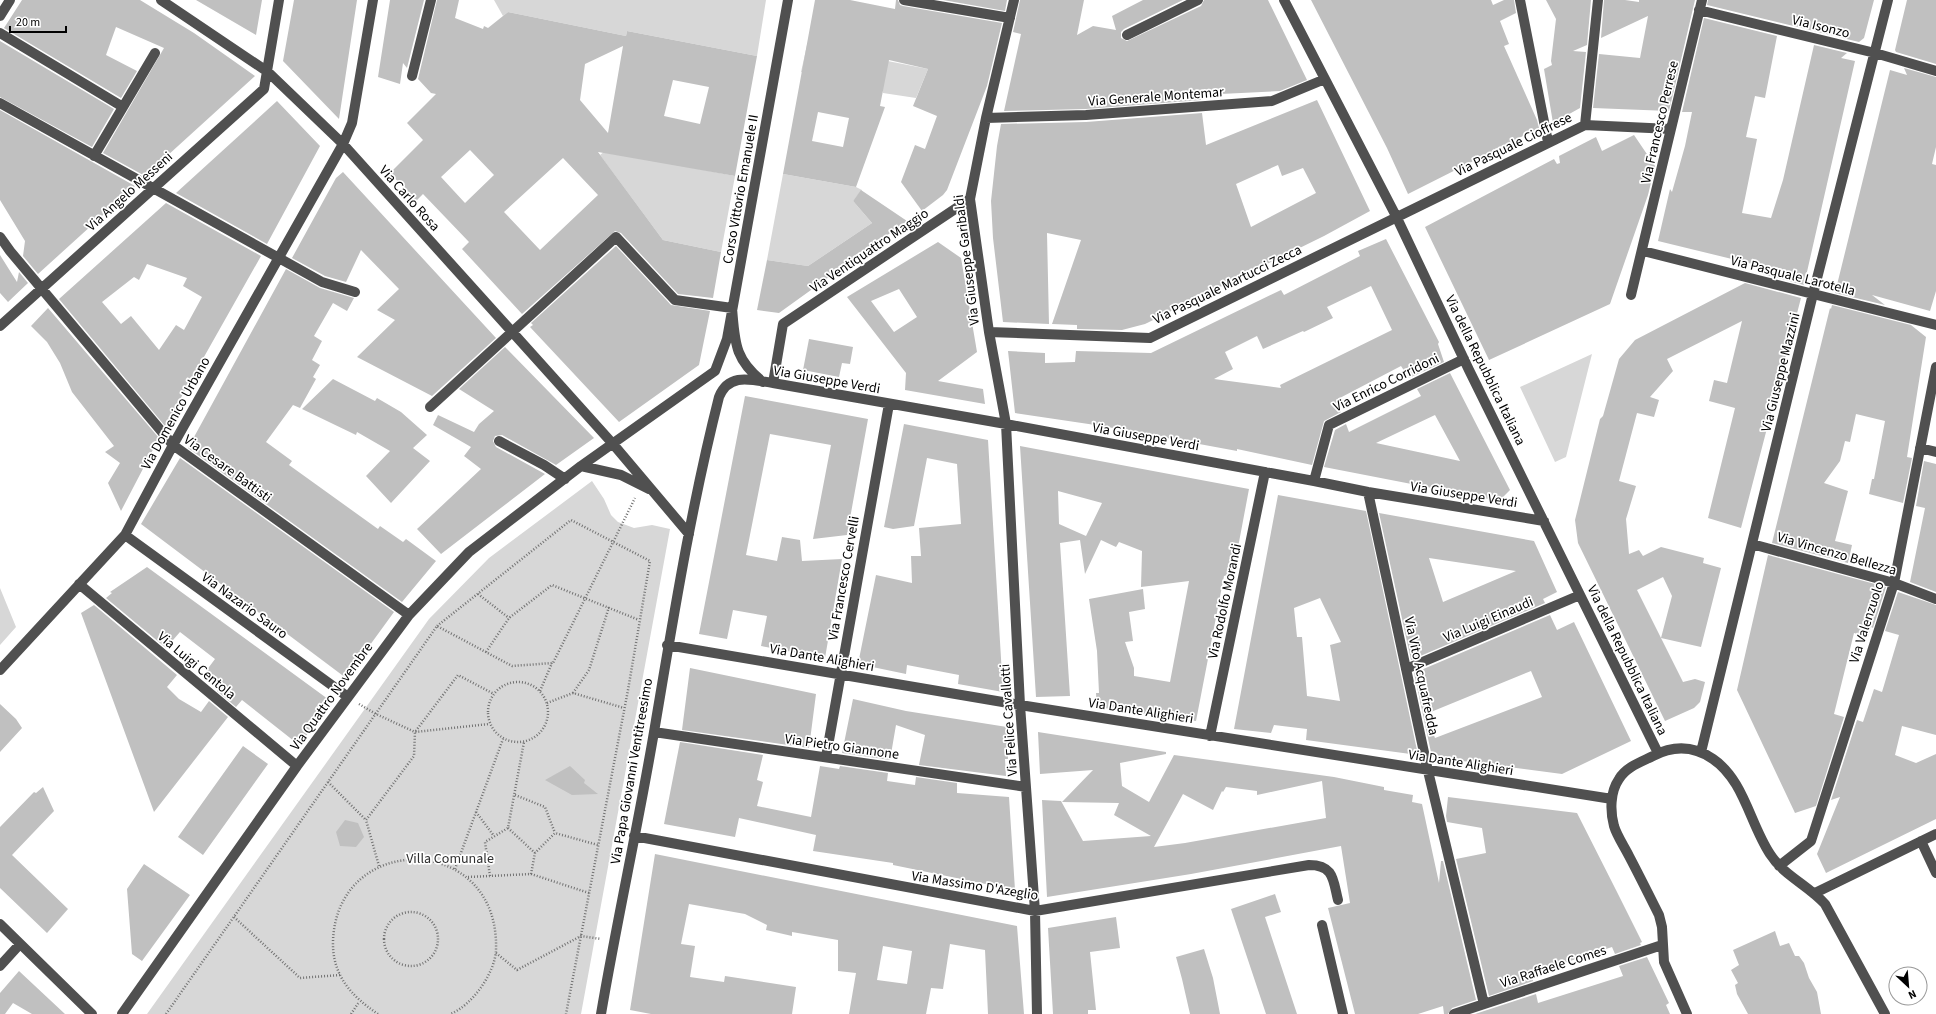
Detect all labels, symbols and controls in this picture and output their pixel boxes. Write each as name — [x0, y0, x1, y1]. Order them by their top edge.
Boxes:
scale bar — [10, 8, 66, 34]
street label: Via Isonzo — [1790, 10, 1852, 44]
text: 20 m — [16, 14, 40, 31]
street label: Via Francesco Perrese — [1636, 59, 1684, 186]
street label: Via Generale Montemar — [1088, 82, 1225, 112]
street label: Via Pasquale Cioffrese — [1452, 108, 1575, 182]
street label: Corso Vittorio Emanuele II — [718, 113, 764, 266]
street label: Via Angelo Messeni — [82, 147, 177, 236]
street label: Via Carlo Rosa — [374, 161, 444, 236]
street label: Via Giuseppe Garibaldi — [949, 193, 985, 326]
street label: Via Ventiquattro Maggio — [806, 204, 933, 298]
street label: Via Pasquale Martucci Zecca — [1150, 240, 1305, 330]
street label: Via Pasquale Larotella — [1728, 251, 1857, 301]
street label: Via della Repubblica Italiana — [1440, 292, 1530, 449]
street label: Via Giuseppe Mazzini — [1757, 311, 1805, 434]
street label: Via Enrico Corridoni — [1330, 349, 1443, 417]
street label: Via Domenico Urbano — [136, 353, 215, 474]
street label: Via Giuseppe Verdi — [772, 361, 882, 399]
street label: Via Giuseppe Verdi — [1091, 418, 1201, 456]
street label: Via Cesare Battisti — [179, 430, 275, 508]
street label: Via Giuseppe Verdi — [1409, 477, 1519, 513]
street label: Via Francesco Cervelli — [823, 514, 865, 642]
street label: Via Vincenzo Bellezza — [1775, 527, 1899, 581]
street label: Via Rodolfo Morandi — [1203, 542, 1247, 661]
street label: Via Nazario Sauro — [197, 568, 292, 644]
street label: Via Valenzuolo — [1844, 579, 1890, 666]
street label: Via della Repubblica Italiana — [1582, 582, 1672, 739]
street label: Via Luigi Einaudi — [1440, 592, 1536, 648]
street label: Via Vito Acquafredda — [1399, 615, 1443, 737]
street label: Via Luigi Centola — [153, 627, 240, 705]
street label: Via Quattro Novembre — [286, 638, 378, 755]
street label: Via Dante Alighieri — [768, 639, 876, 677]
street label: Via Felice Cavallotti — [995, 663, 1023, 777]
street label: Via Papa Giovanni Ventitreesimo — [606, 677, 658, 866]
street label: Via Dante Alighieri — [1087, 693, 1195, 729]
street label: Via Pietro Giannone — [783, 729, 900, 765]
street label: Via Dante Alighieri — [1407, 745, 1515, 781]
park label: Villa Comunale — [406, 849, 494, 869]
street label: Via Massimo D'Azeglio — [910, 866, 1040, 906]
street label: Via Raffaele Comes — [1498, 940, 1609, 994]
north arrow — [1888, 966, 1928, 1006]
text: N — [1906, 986, 1919, 1003]

